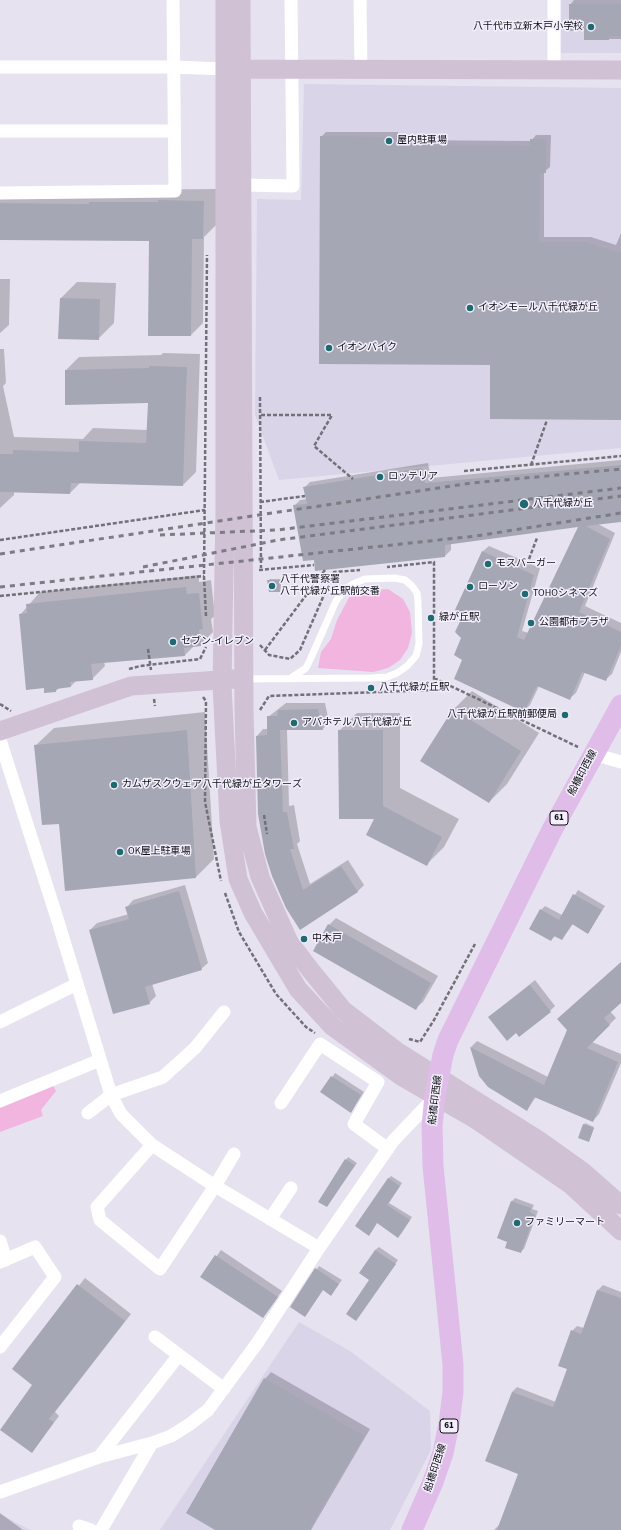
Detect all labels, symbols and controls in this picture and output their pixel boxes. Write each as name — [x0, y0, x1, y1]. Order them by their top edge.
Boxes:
place label: 八千代市立新木戸小学校 — [473, 21, 583, 33]
marker: 八千代市立新木戸小学校 — [586, 22, 596, 32]
place label: 屋内駐車場 — [397, 135, 447, 147]
marker: 屋内駐車場 — [384, 136, 394, 146]
place label: イオンモール八千代緑が丘 — [478, 302, 598, 314]
marker: イオンモール八千代緑が丘 — [465, 303, 475, 313]
place label: イオンバイク — [337, 342, 397, 354]
marker: イオンバイク — [324, 343, 334, 353]
place label: ロッテリア — [388, 471, 438, 483]
marker: ロッテリア — [375, 472, 385, 482]
marker: 八千代緑が丘 — [518, 498, 530, 510]
place label: 八千代緑が丘 — [533, 498, 593, 510]
place label: モスバーガー — [496, 558, 556, 570]
marker: モスバーガー — [483, 559, 493, 569]
place label: 八千代警察署 八千代緑が丘駅前交番 — [280, 574, 380, 598]
marker: 八千代警察署 八千代緑が丘駅前交番 — [267, 581, 277, 591]
place label: ローソン — [478, 581, 518, 593]
marker: ローソン — [465, 582, 475, 592]
place label: TOHOシネマズ — [533, 588, 598, 600]
marker: TOHOシネマズ — [520, 589, 530, 599]
place label: 緑が丘駅 — [439, 612, 479, 624]
marker: 緑が丘駅 — [426, 613, 436, 623]
place label: 公園都市プラザ — [539, 617, 609, 629]
marker: 公園都市プラザ — [526, 618, 536, 628]
place label: セブン-イレブン — [181, 636, 254, 648]
marker: セブン-イレブン — [168, 637, 178, 647]
place label: 八千代緑が丘駅 — [379, 682, 449, 694]
marker: 八千代緑が丘駅 — [366, 683, 376, 693]
place label: 八千代緑が丘駅前郵便局 — [447, 709, 557, 721]
marker: 八千代緑が丘駅前郵便局 — [560, 710, 570, 720]
place label: アパホテル八千代緑が丘 — [302, 717, 412, 729]
marker: アパホテル八千代緑が丘 — [289, 718, 299, 728]
street label: 船橋印西線 — [566, 748, 600, 798]
place label: カムザスクウェア八千代緑が丘タワーズ — [122, 779, 302, 791]
marker: カムザスクウェア八千代緑が丘タワーズ — [109, 780, 119, 790]
road number: 61 — [550, 811, 568, 825]
place label: OK屋上駐車場 — [128, 846, 190, 858]
marker: OK屋上駐車場 — [115, 847, 125, 857]
place label: 中木戸 — [312, 933, 342, 945]
marker: 中木戸 — [299, 934, 309, 944]
street label: 船橋印西線 — [427, 1074, 445, 1126]
place label: ファミリーマート — [525, 1217, 605, 1229]
marker: ファミリーマート — [512, 1218, 522, 1228]
road number: 61 — [440, 1419, 458, 1433]
street label: 船橋印西線 — [423, 1442, 449, 1494]

